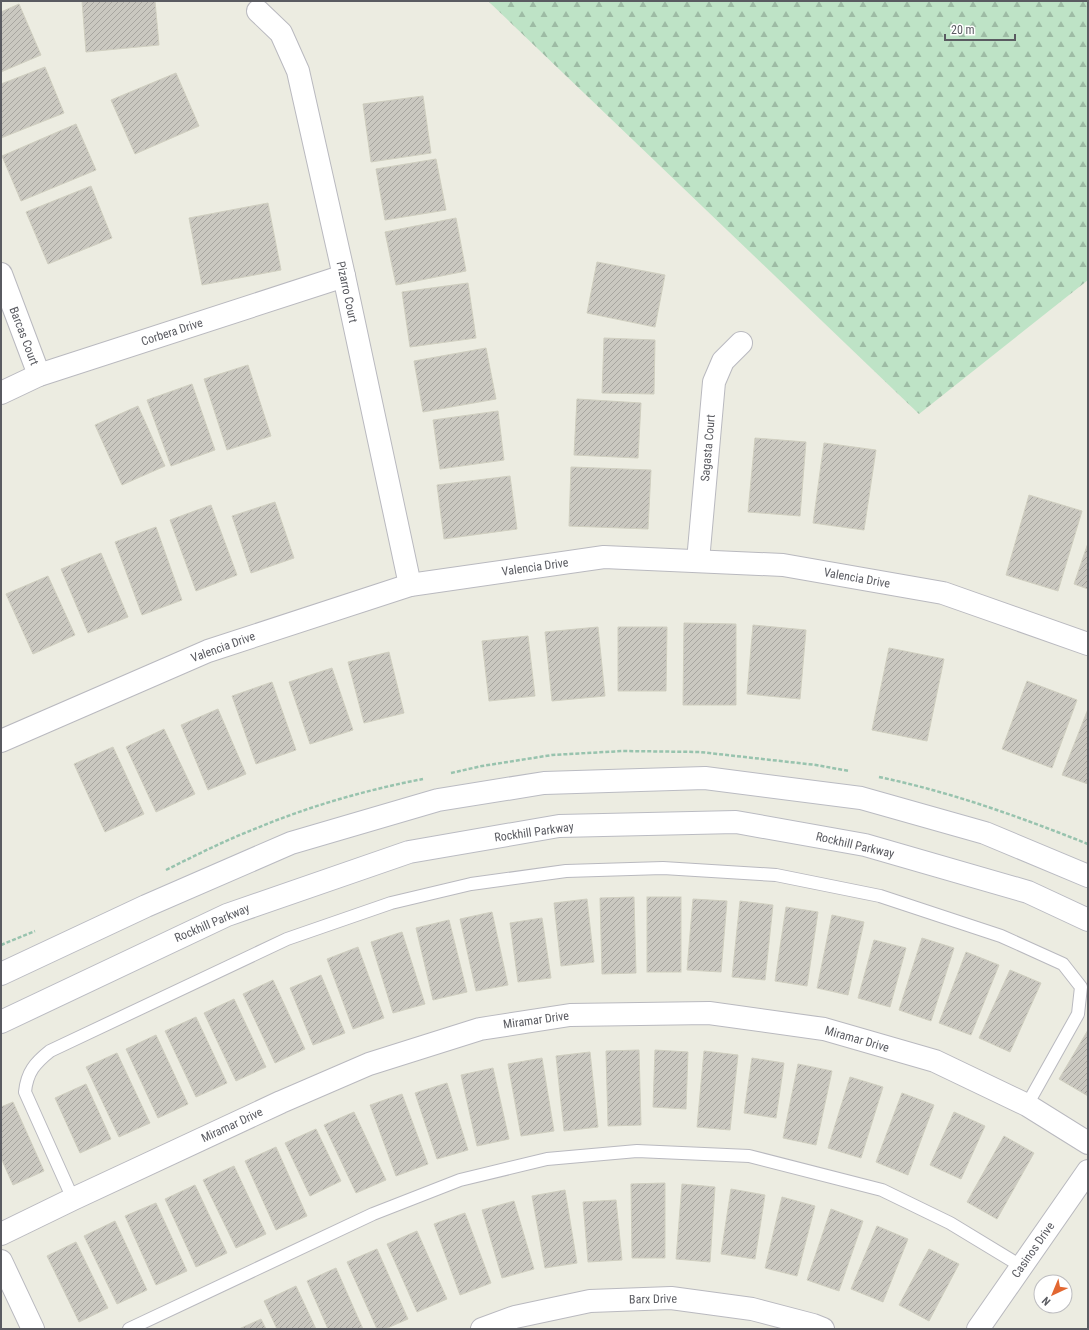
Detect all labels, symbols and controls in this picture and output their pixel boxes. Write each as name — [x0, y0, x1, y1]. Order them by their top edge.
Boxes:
scale bar — [945, 16, 1015, 42]
text: 20 m — [951, 23, 975, 37]
street label: Pizarro Court — [334, 260, 360, 324]
street label: Barcas Court — [6, 305, 42, 368]
street label: Corbera Drive — [139, 315, 205, 349]
street label: Sagasta Court — [698, 413, 718, 482]
street label: Valencia Drive — [501, 555, 570, 579]
street label: Valencia Drive — [823, 565, 892, 591]
street label: Valencia Drive — [189, 629, 257, 665]
street label: Rockhill Parkway — [493, 820, 575, 844]
street label: Rockhill Parkway — [814, 829, 896, 861]
street label: Rockhill Parkway — [172, 901, 252, 945]
street label: Miramar Drive — [502, 1008, 570, 1032]
street label: Miramar Drive — [823, 1023, 891, 1055]
street label: Miramar Drive — [199, 1105, 265, 1145]
street label: Casinos Drive — [1009, 1219, 1058, 1281]
north arrow — [1033, 1274, 1073, 1314]
street label: Barx Drive — [629, 1292, 677, 1306]
text: N — [1039, 1294, 1053, 1308]

